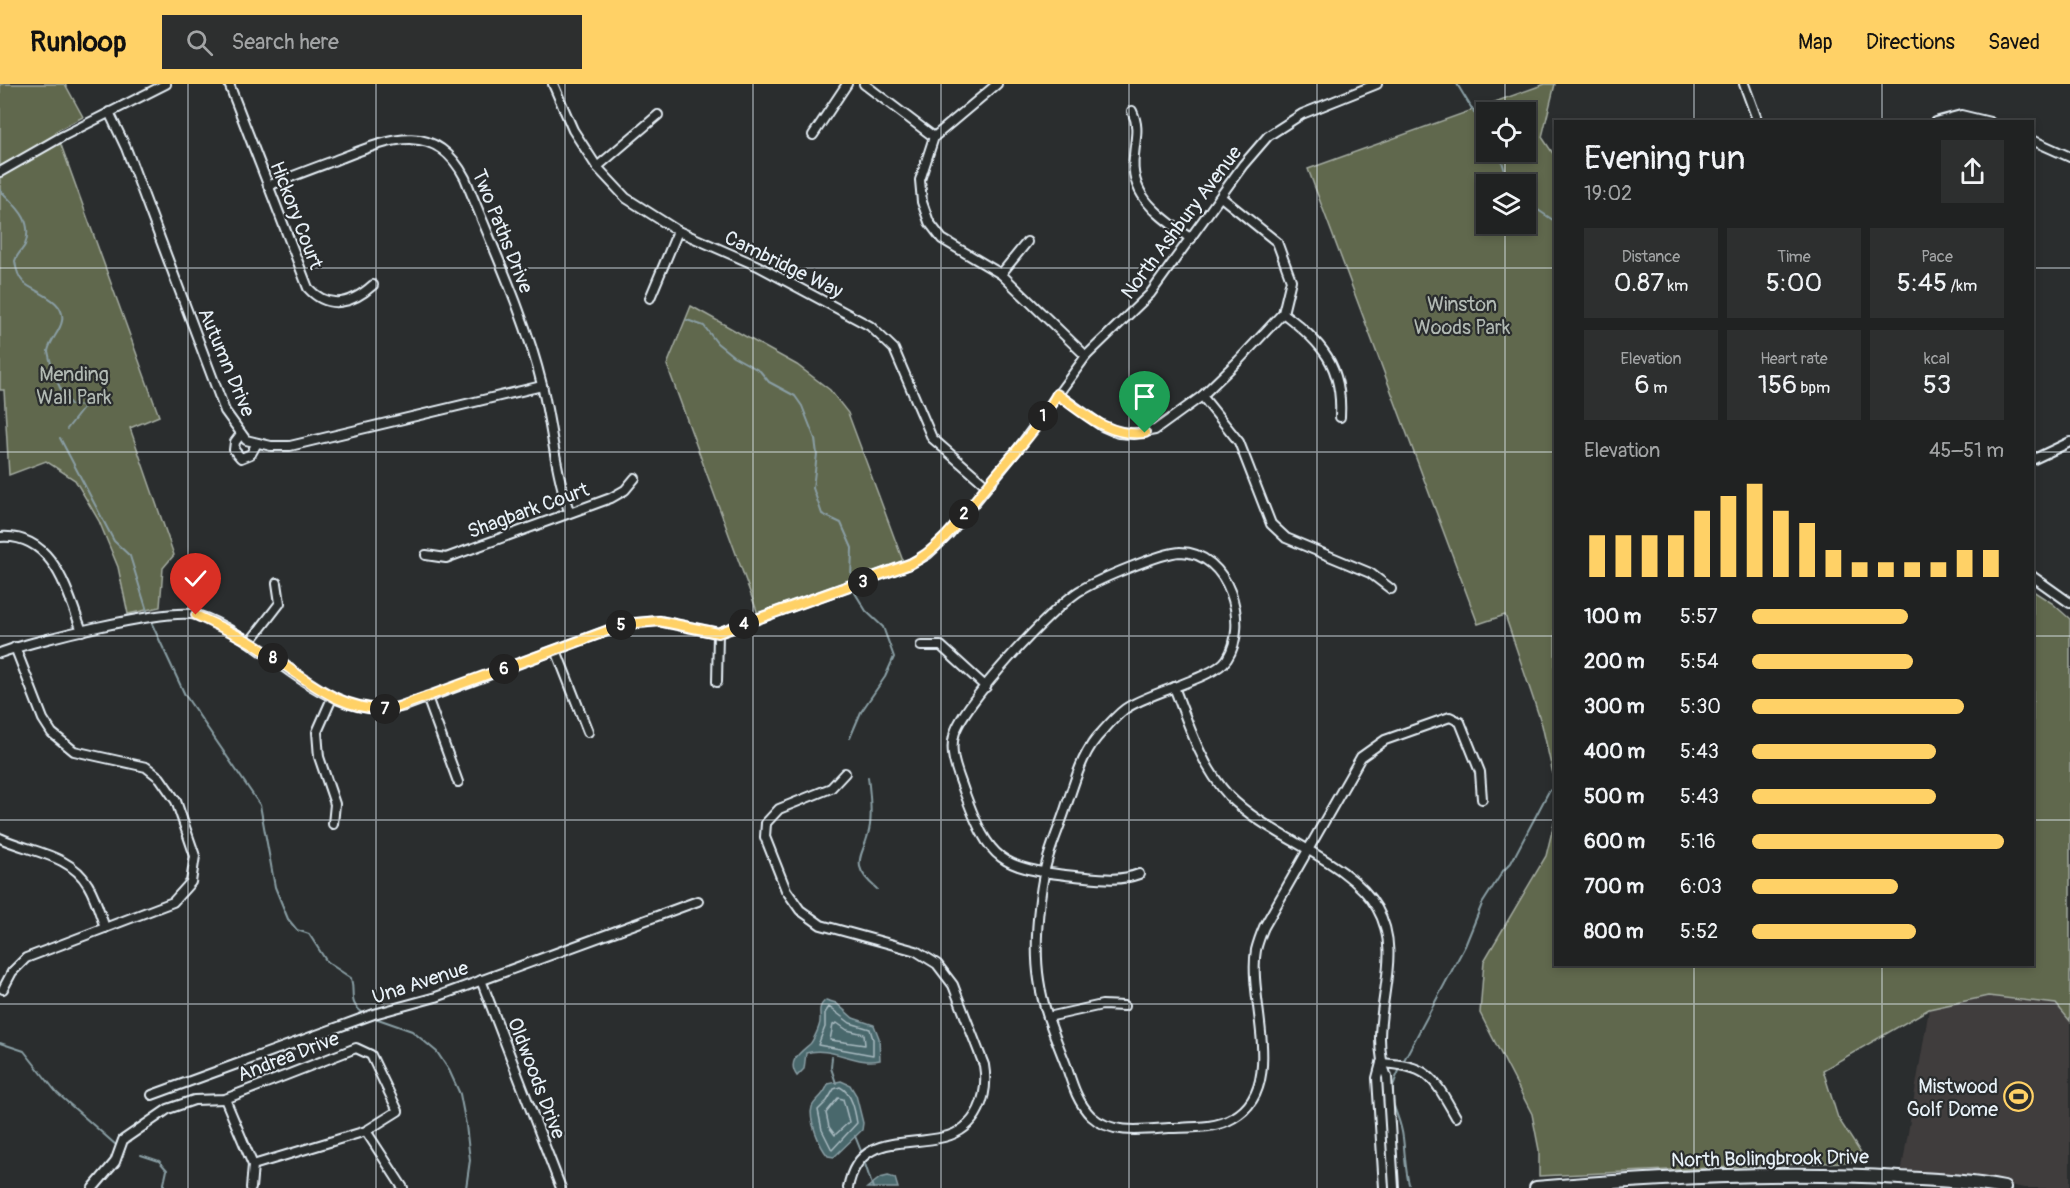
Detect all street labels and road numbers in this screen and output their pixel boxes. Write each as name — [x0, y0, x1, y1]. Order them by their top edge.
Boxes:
street label: North Ashbury Avenue — [1115, 140, 1247, 304]
street label: Hickory Court — [264, 158, 329, 274]
street label: Two Paths Drive — [466, 166, 539, 297]
street label: Cambridge Way — [720, 225, 848, 304]
street label: Autumn Drive — [192, 304, 261, 421]
street label: Shagbark Court — [464, 477, 593, 544]
street label: Una Avenue — [369, 955, 472, 1010]
street label: Oldwoods Drive — [502, 1014, 571, 1143]
street label: Andrea Drive — [234, 1026, 343, 1087]
street label: North Bolingbrook Drive — [1671, 1144, 1869, 1173]

